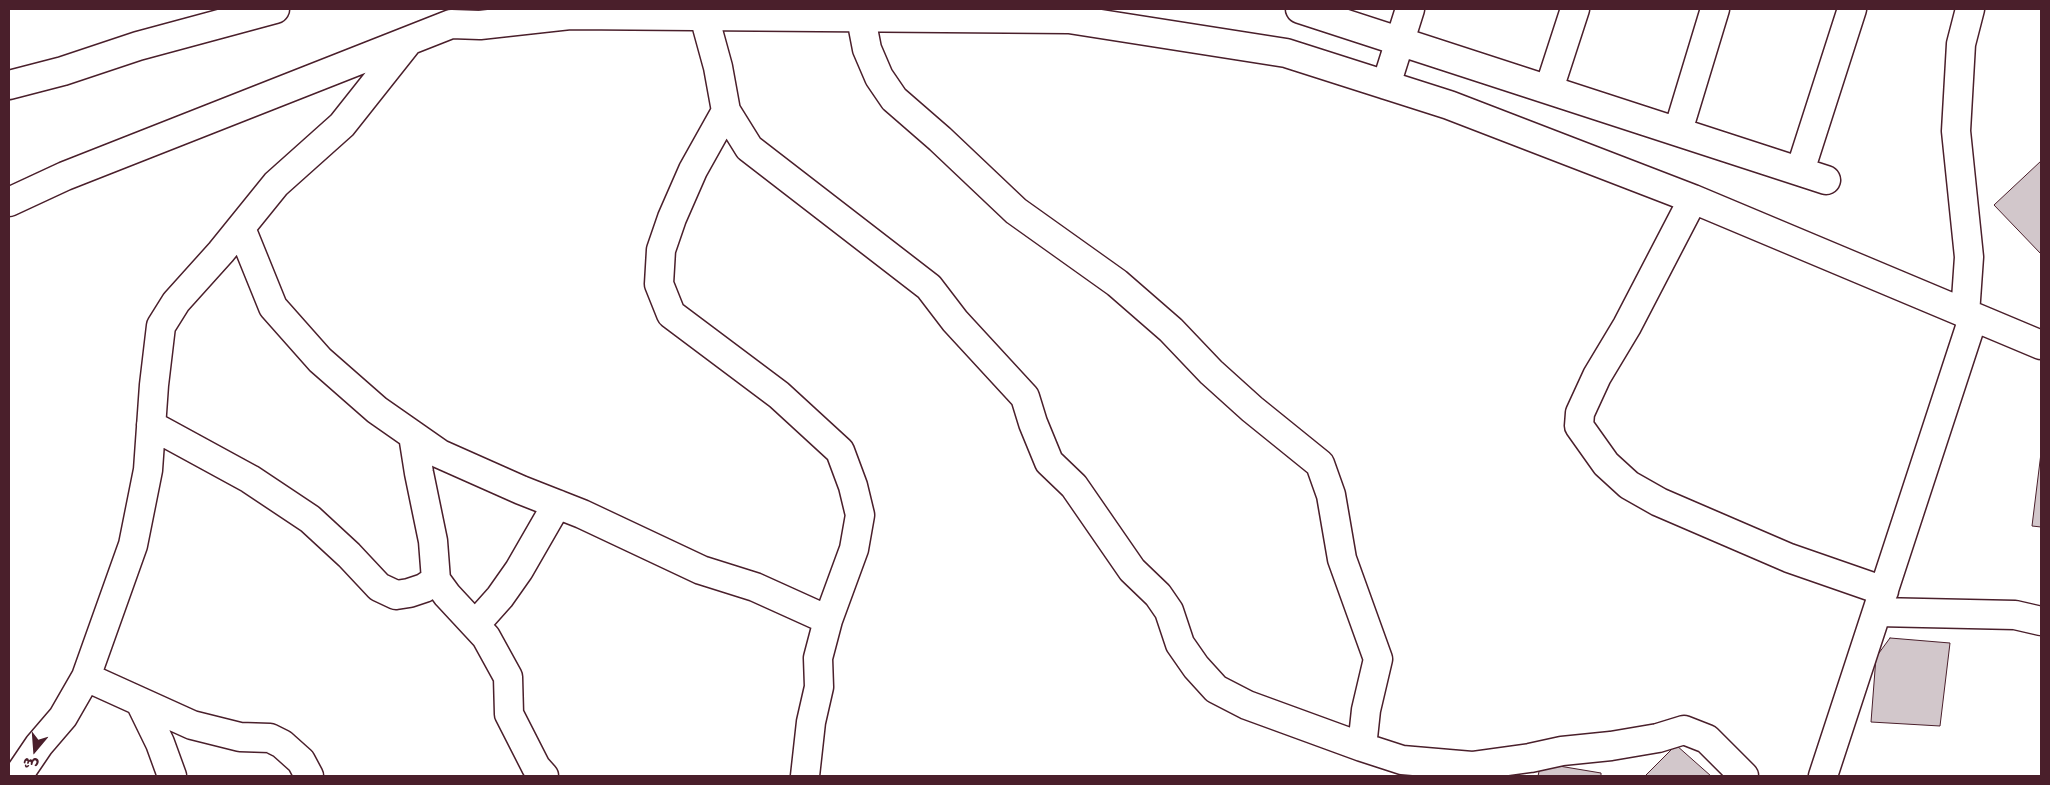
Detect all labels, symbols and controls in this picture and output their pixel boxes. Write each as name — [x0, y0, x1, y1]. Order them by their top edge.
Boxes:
north arrow — [10, 725, 60, 775]
text: ش — [20, 753, 40, 776]

